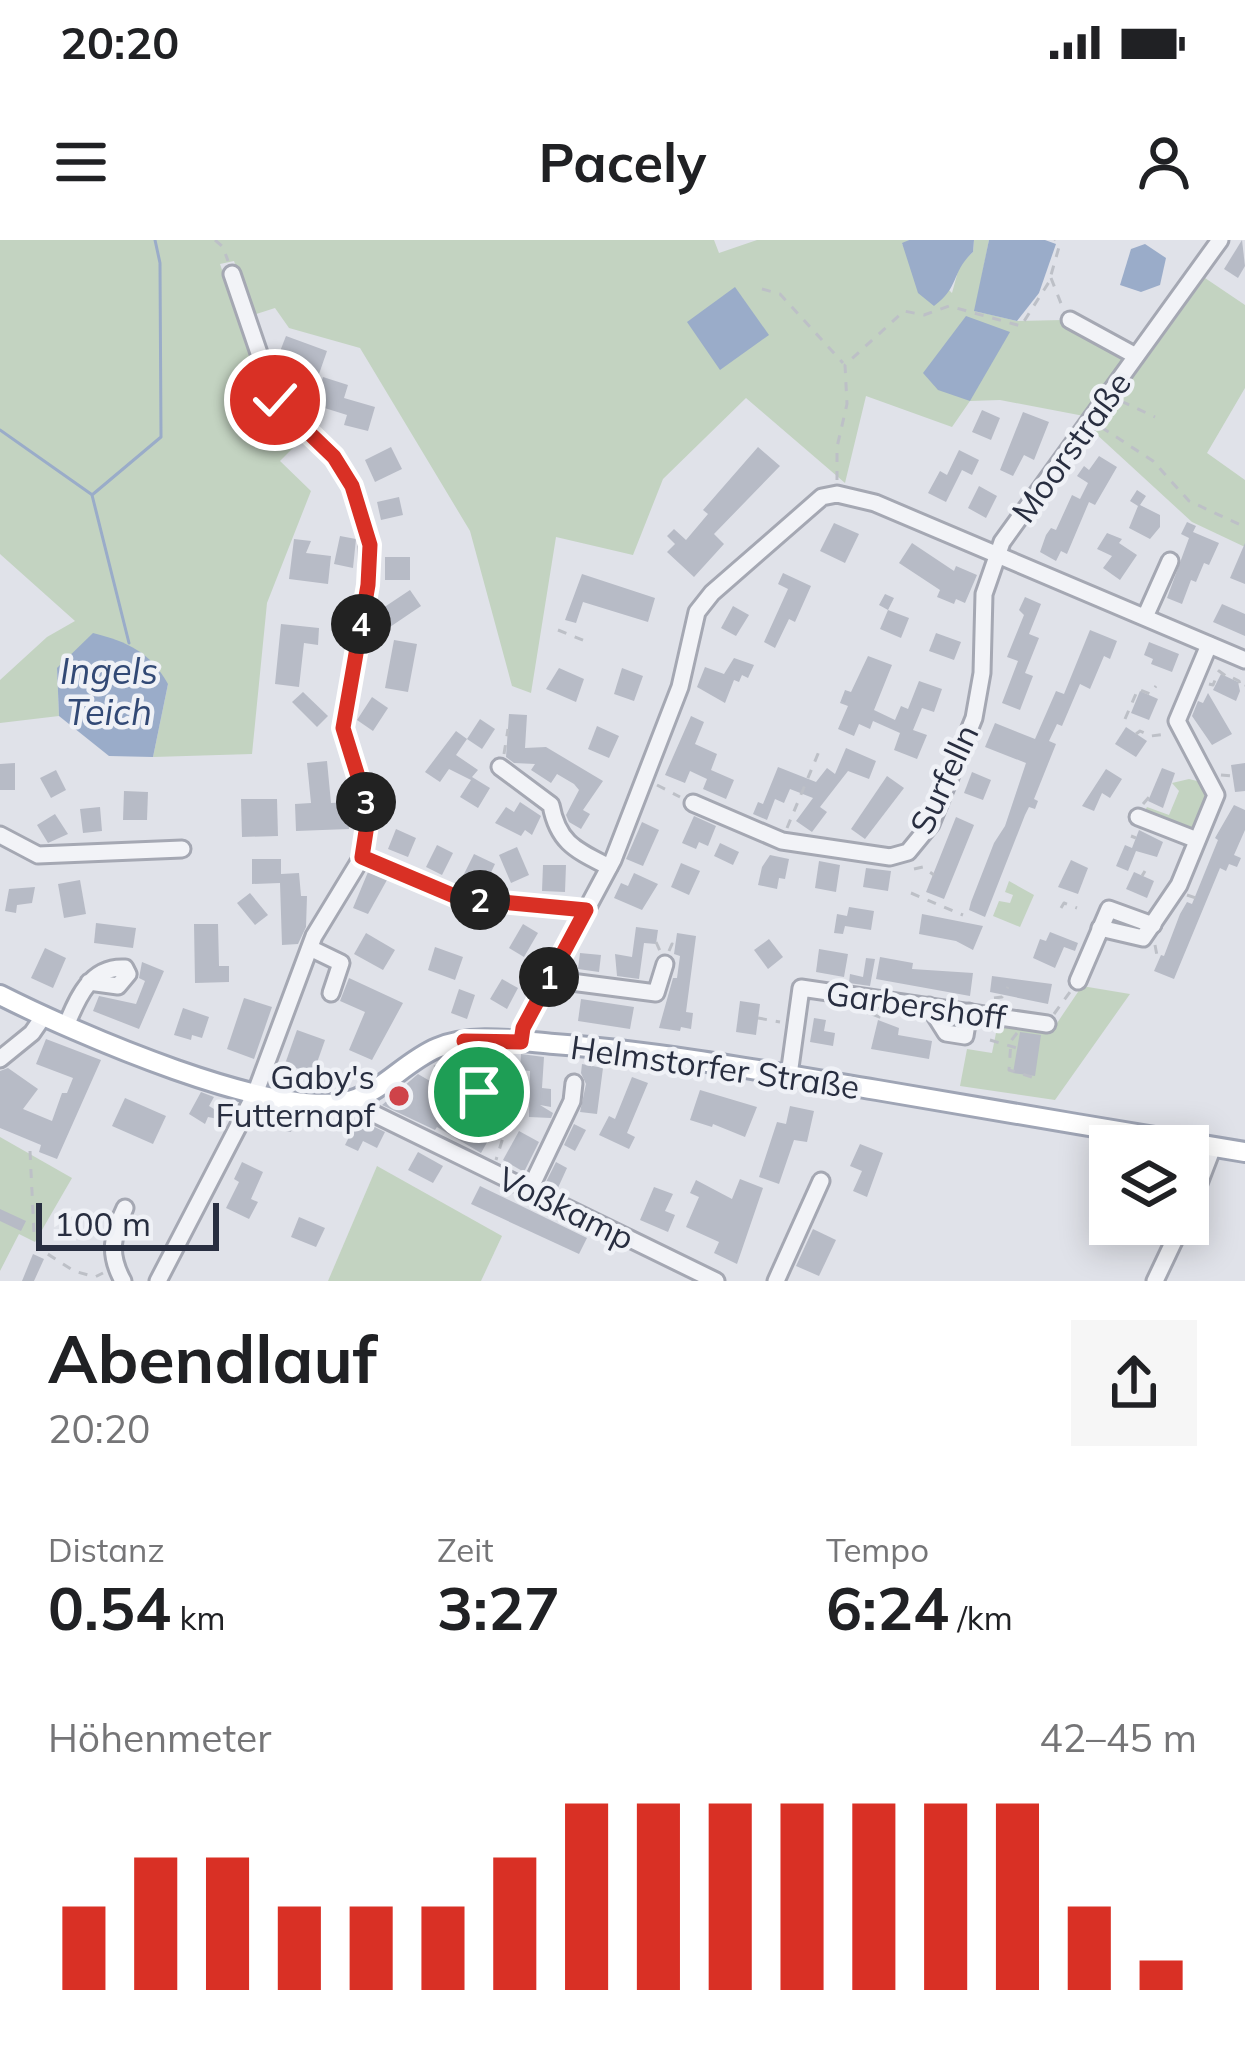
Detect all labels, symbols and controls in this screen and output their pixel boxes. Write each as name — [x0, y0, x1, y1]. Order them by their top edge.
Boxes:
text: 20:20 — [60, 14, 179, 70]
text: Pacely — [539, 128, 706, 196]
icon: menu — [48, 129, 114, 195]
icon: person — [1131, 129, 1197, 195]
pin — [224, 349, 326, 451]
street label: Moorstraße — [1002, 363, 1139, 530]
icon: check — [242, 367, 308, 433]
pin: 4 — [331, 594, 391, 654]
text: 4 — [351, 603, 371, 644]
water label: Ingels Teich — [60, 648, 158, 734]
street label: Surfelln — [900, 717, 987, 840]
pin: 3 — [336, 772, 396, 832]
text: 3 — [356, 781, 376, 822]
pin: 2 — [450, 870, 510, 930]
text: 2 — [470, 879, 490, 920]
pin: 1 — [519, 947, 579, 1007]
text: 1 — [539, 956, 559, 997]
street label: Garbershoff — [823, 972, 1010, 1038]
street label: Helmstorfer Straße — [568, 1026, 862, 1107]
pin — [428, 1041, 530, 1143]
place label: Gaby's Futternapf — [215, 1056, 376, 1135]
icon: arrive — [446, 1059, 512, 1125]
marker: Gaby's Futternapf — [386, 1083, 412, 1109]
map controls — [1089, 1125, 1209, 1245]
button: layers — [1089, 1125, 1209, 1245]
street label: Voßkamp — [492, 1157, 641, 1258]
scale bar — [36, 1197, 219, 1250]
text: 100 m — [54, 1203, 151, 1244]
text: Abendlauf — [48, 1317, 377, 1400]
button: share — [1071, 1320, 1197, 1446]
text: 20:20 — [48, 1404, 151, 1453]
text: Distanz — [48, 1529, 165, 1570]
text: Zeit — [437, 1529, 494, 1570]
text: Tempo — [826, 1529, 929, 1570]
text: 0.54 — [48, 1570, 171, 1645]
text: 3:27 — [437, 1570, 560, 1645]
text: 6:24 — [826, 1570, 949, 1645]
text: km — [171, 1597, 225, 1638]
text: /km — [949, 1597, 1013, 1638]
text: Höhenmeter — [48, 1713, 271, 1762]
text: 42–45 m — [1039, 1713, 1197, 1762]

